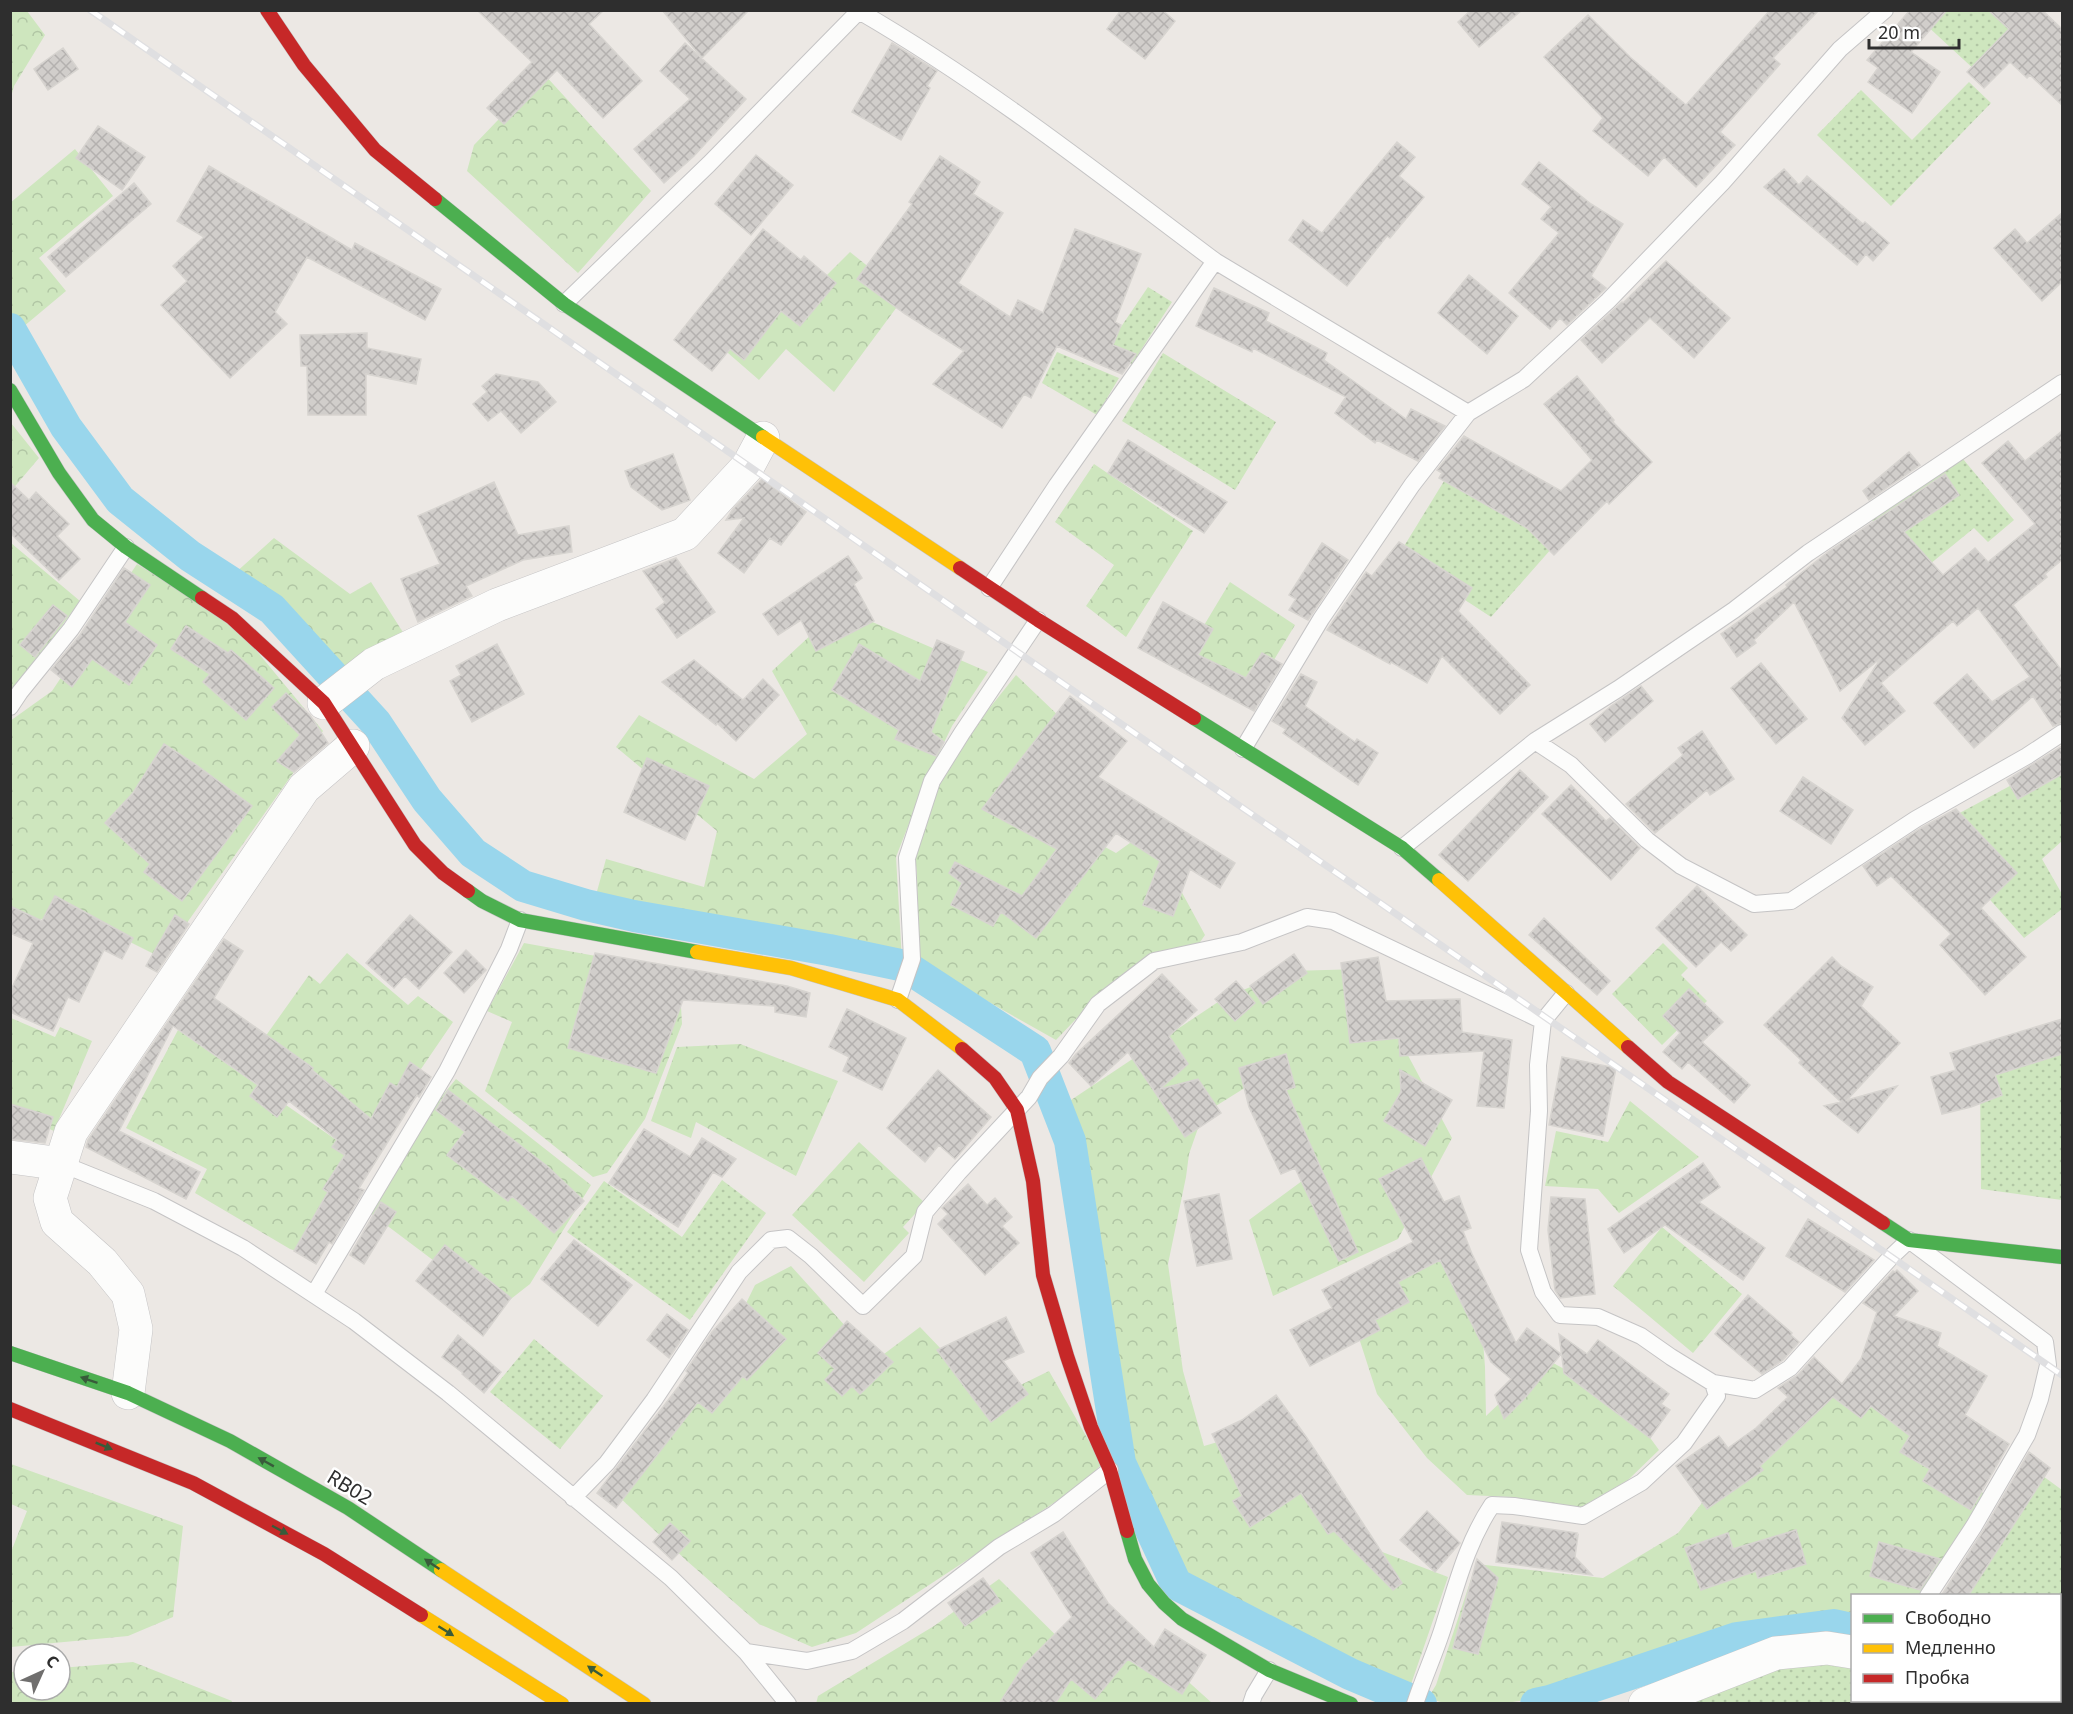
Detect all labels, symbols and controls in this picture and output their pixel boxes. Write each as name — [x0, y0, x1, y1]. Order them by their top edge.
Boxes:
scale bar — [1869, 12, 1959, 50]
text: 20 m — [1878, 20, 1920, 44]
one-way arrow — [80, 1375, 98, 1385]
one-way arrow — [95, 1441, 113, 1451]
one-way arrow — [258, 1456, 274, 1467]
street label: RB02 — [322, 1463, 378, 1511]
one-way arrow — [271, 1525, 288, 1535]
one-way arrow — [424, 1558, 441, 1569]
legend — [1851, 1594, 2061, 1702]
text: Свободно — [1905, 1605, 1991, 1629]
one-way arrow — [438, 1625, 455, 1636]
text: Медленно — [1905, 1635, 1996, 1659]
north arrow — [12, 1642, 72, 1702]
text: С — [41, 1650, 64, 1673]
text: Пробка — [1905, 1665, 1970, 1689]
one-way arrow — [587, 1666, 603, 1677]

